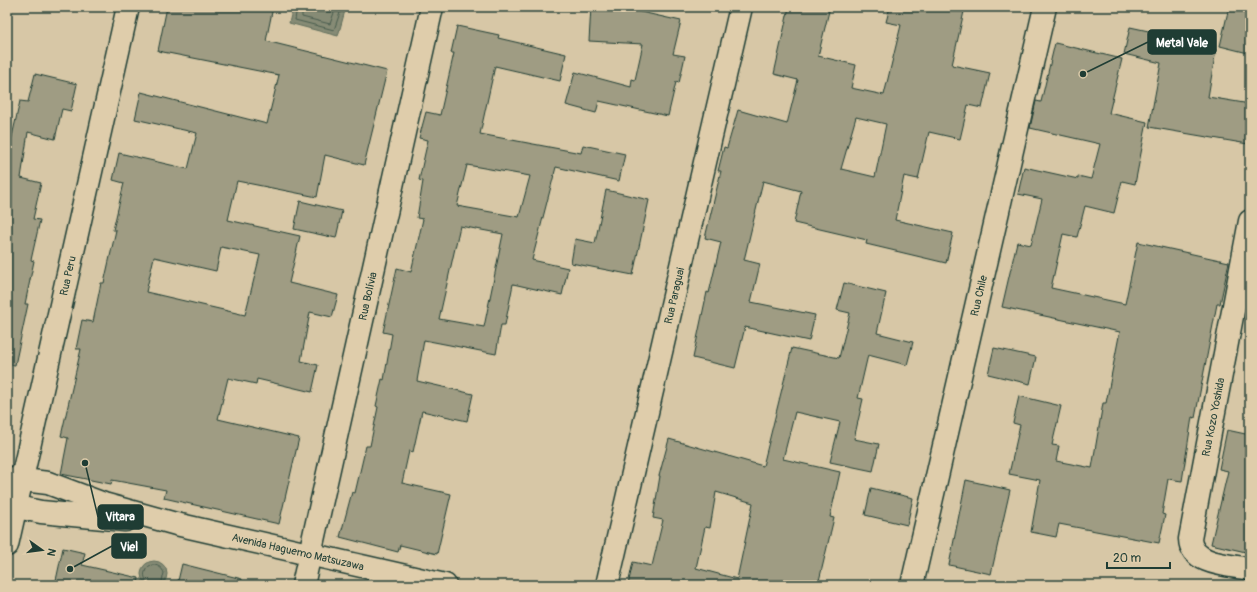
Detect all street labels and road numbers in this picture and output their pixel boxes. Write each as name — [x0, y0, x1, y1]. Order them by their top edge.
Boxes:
street label: Rua Peru — [57, 255, 79, 297]
street label: Rua Paraguai — [662, 266, 687, 325]
street label: Rua Bolívia — [356, 271, 380, 322]
street label: Rua Chile — [968, 273, 990, 317]
street label: Rua Kozo Yoshida — [1199, 377, 1227, 458]
street label: Avenida Haguemo Matsuzawa — [231, 531, 365, 573]

